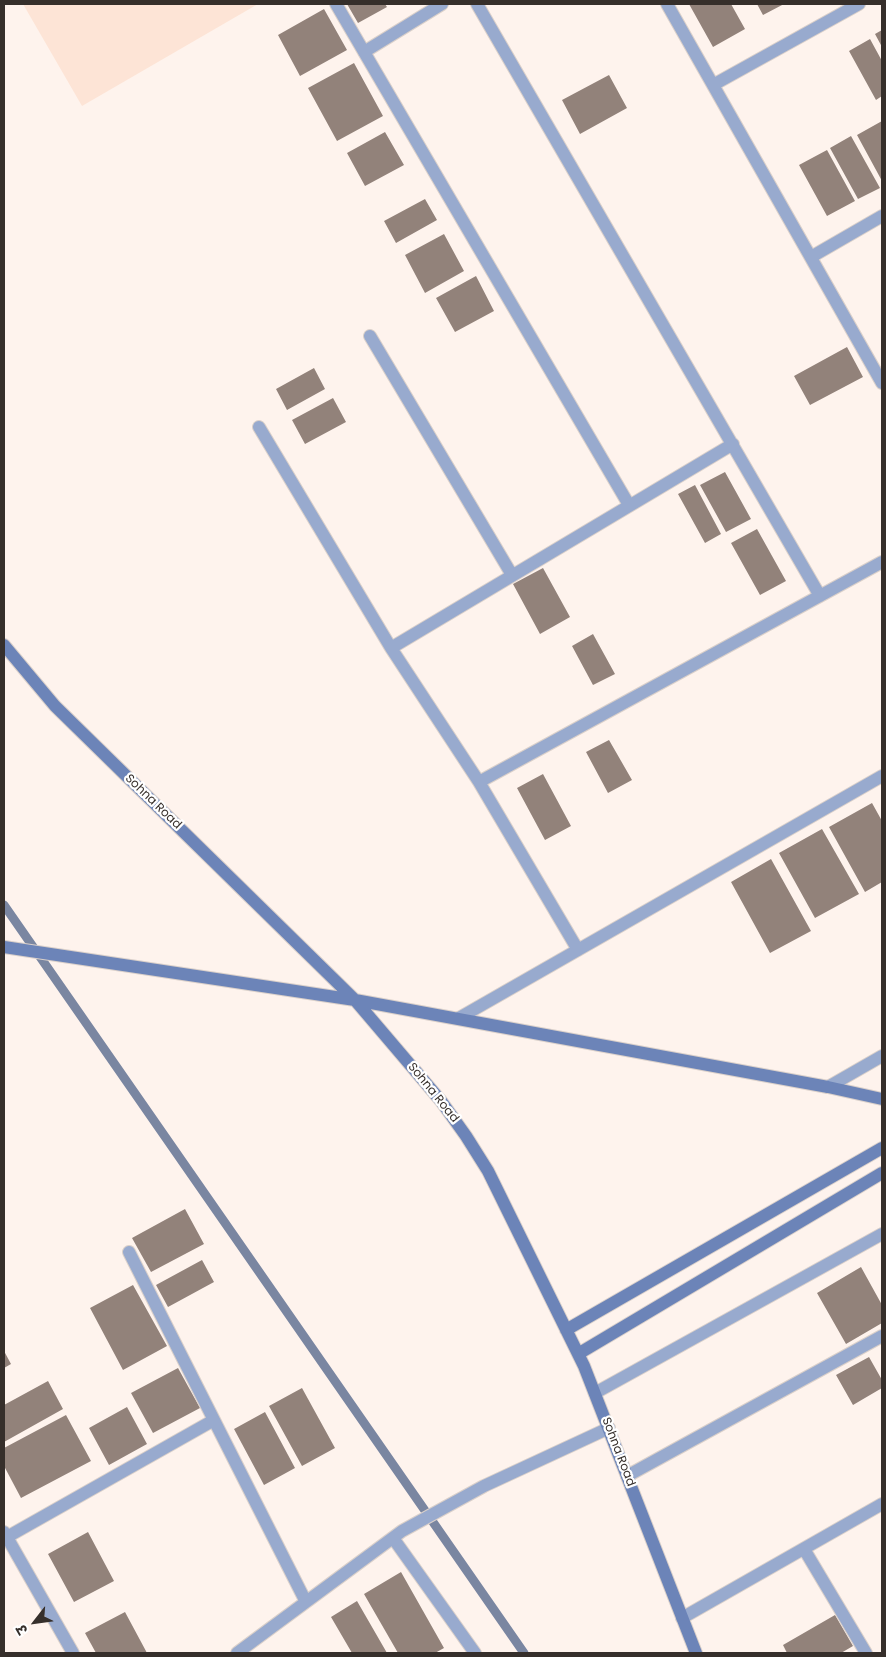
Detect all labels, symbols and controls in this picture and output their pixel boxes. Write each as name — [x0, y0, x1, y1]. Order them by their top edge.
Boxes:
street label: Sohna Road — [122, 772, 184, 832]
street label: Sohna Road — [405, 1060, 461, 1126]
street label: Sohna Road — [598, 1416, 638, 1488]
north arrow — [10, 1597, 60, 1647]
text: उ — [11, 1621, 33, 1638]

